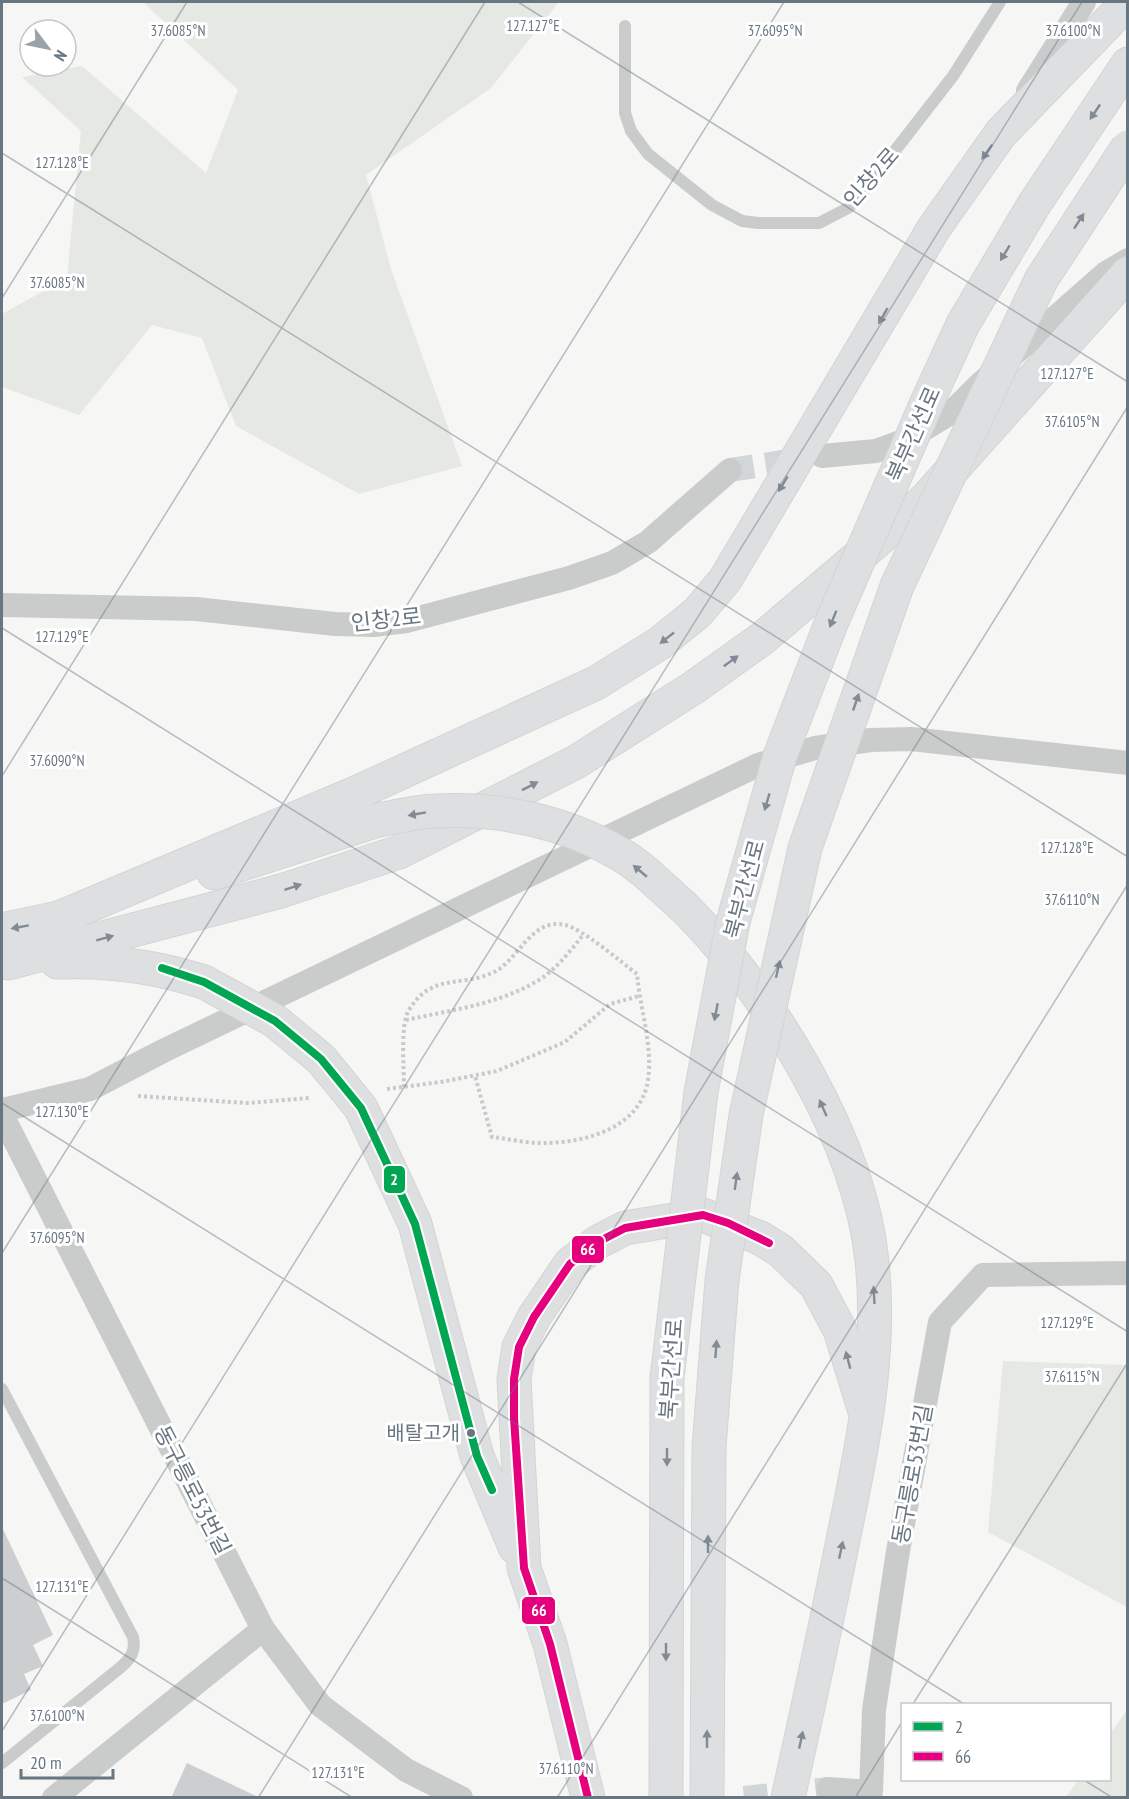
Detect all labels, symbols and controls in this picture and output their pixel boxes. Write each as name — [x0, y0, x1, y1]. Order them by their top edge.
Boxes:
text: 127.127°E — [506, 16, 560, 35]
north arrow — [18, 18, 78, 78]
text: 37.6085°N — [150, 21, 206, 40]
text: 37.6095°N — [747, 21, 803, 40]
text: 37.6100°N — [1045, 21, 1101, 40]
text: N — [50, 47, 71, 65]
one-way arrow — [1089, 104, 1101, 120]
street label: 인창2로 — [837, 141, 905, 213]
one-way arrow — [982, 144, 993, 160]
text: 127.128°E — [35, 153, 89, 172]
one-way arrow — [1074, 213, 1085, 229]
one-way arrow — [1000, 245, 1011, 261]
text: 37.6085°N — [29, 273, 85, 292]
one-way arrow — [878, 308, 888, 325]
text: 127.127°E — [1040, 364, 1094, 383]
street label: 북부간선로 — [880, 382, 946, 486]
text: 37.6105°N — [1044, 412, 1100, 431]
one-way arrow — [778, 476, 789, 492]
street label: 인창2로 — [349, 601, 423, 637]
one-way arrow — [828, 610, 838, 628]
text: 127.129°E — [35, 627, 89, 646]
one-way arrow — [659, 632, 675, 644]
one-way arrow — [722, 655, 738, 667]
one-way arrow — [852, 693, 862, 711]
text: 37.6090°N — [29, 751, 85, 770]
one-way arrow — [521, 781, 538, 791]
one-way arrow — [762, 793, 771, 811]
one-way arrow — [407, 809, 426, 818]
street label: 북부간선로 — [717, 836, 771, 942]
text: 127.128°E — [1040, 838, 1094, 857]
one-way arrow — [632, 864, 648, 877]
one-way arrow — [284, 882, 302, 892]
text: 37.6110°N — [1044, 890, 1100, 909]
one-way arrow — [10, 923, 29, 932]
one-way arrow — [96, 932, 114, 942]
one-way arrow — [774, 959, 783, 978]
one-way arrow — [711, 1002, 720, 1021]
one-way arrow — [819, 1099, 828, 1116]
text: 127.130°E — [35, 1102, 89, 1121]
line badge: 2 — [383, 1165, 406, 1194]
text: 2 — [390, 1169, 398, 1189]
one-way arrow — [732, 1171, 741, 1190]
text: 37.6095°N — [29, 1228, 85, 1247]
line badge: 66 — [571, 1235, 605, 1264]
text: 66 — [580, 1239, 596, 1259]
one-way arrow — [869, 1285, 878, 1304]
text: 127.129°E — [1040, 1313, 1094, 1332]
street label: 북부간선로 — [654, 1318, 688, 1420]
one-way arrow — [712, 1340, 721, 1359]
one-way arrow — [843, 1351, 853, 1369]
text: 37.6115°N — [1044, 1367, 1100, 1386]
street label: 동구릉로53번길 — [886, 1402, 938, 1546]
place label: 배탈고개 — [386, 1420, 460, 1446]
street label: 동구릉로53번길 — [148, 1421, 238, 1559]
marker: 배탈고개 — [465, 1427, 477, 1439]
one-way arrow — [662, 1448, 672, 1467]
one-way arrow — [703, 1535, 713, 1554]
one-way arrow — [837, 1540, 846, 1559]
text: 127.131°E — [35, 1577, 89, 1596]
line badge: 66 — [521, 1596, 556, 1625]
text: 66 — [531, 1600, 547, 1620]
one-way arrow — [661, 1643, 671, 1662]
legend — [901, 1703, 1111, 1781]
text: 37.6100°N — [29, 1706, 85, 1725]
text: 2 — [955, 1715, 963, 1738]
one-way arrow — [703, 1730, 712, 1749]
one-way arrow — [797, 1731, 806, 1750]
scale bar — [21, 1742, 112, 1780]
text: 66 — [955, 1745, 971, 1768]
text: 20 m — [30, 1751, 62, 1774]
text: 37.6110°N — [538, 1759, 594, 1778]
text: 127.131°E — [311, 1763, 365, 1782]

